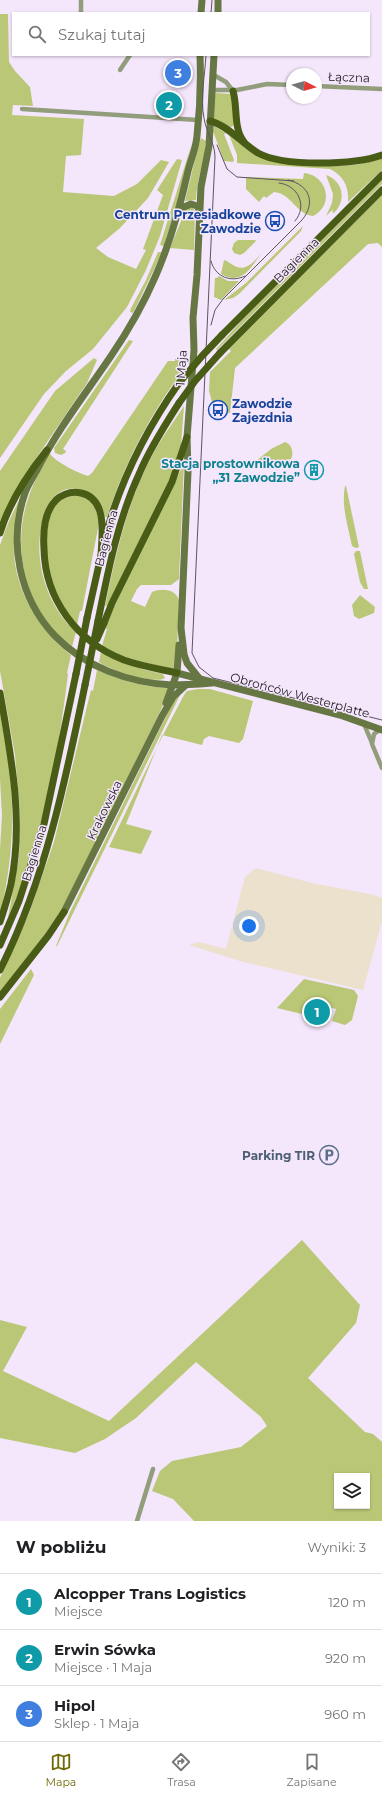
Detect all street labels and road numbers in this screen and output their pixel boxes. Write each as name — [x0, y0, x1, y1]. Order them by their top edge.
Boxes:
street label: Łączna — [328, 69, 370, 85]
street label: Bagienna — [270, 234, 322, 286]
street label: 1 Maja — [172, 349, 190, 387]
street label: Bagienna — [91, 508, 121, 568]
street label: Obrońców Westerplatte — [229, 669, 371, 721]
street label: Krakowska — [83, 778, 125, 842]
street label: Bagienna — [18, 823, 50, 883]

